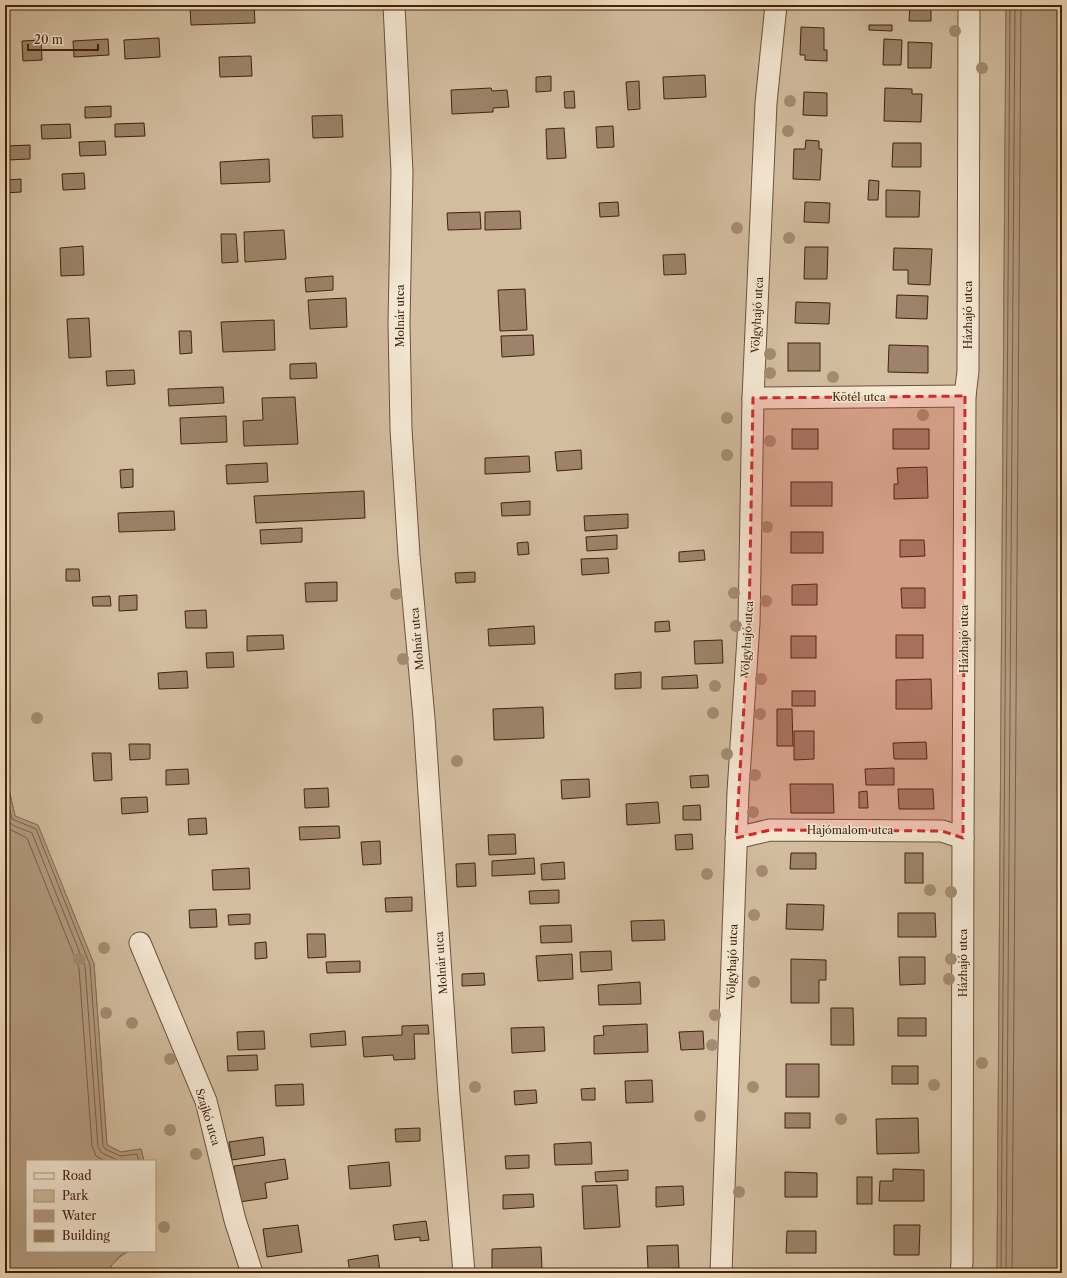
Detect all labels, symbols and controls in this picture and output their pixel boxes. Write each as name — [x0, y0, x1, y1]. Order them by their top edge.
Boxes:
scale bar — [28, 26, 98, 52]
text: 20 m — [34, 32, 63, 47]
street label: Völgyhajó utca — [748, 276, 766, 355]
street label: Házhajó utca — [961, 281, 975, 349]
street label: Molnár utca — [393, 284, 407, 348]
street label: Kötél utca — [832, 390, 886, 404]
street label: Völgyhajó utca — [738, 600, 756, 679]
street label: Házhajó utca — [957, 605, 971, 673]
street label: Molnár utca — [407, 607, 427, 671]
street label: Hajómalom utca — [807, 823, 893, 837]
street label: Völgyhajó utca — [724, 923, 740, 1002]
street label: Házhajó utca — [956, 929, 970, 997]
street label: Molnár utca — [432, 931, 450, 995]
street label: Szajkó utca — [193, 1087, 223, 1147]
legend — [26, 1160, 156, 1252]
text: Road — [62, 1168, 92, 1183]
text: Park — [62, 1188, 89, 1203]
text: Water — [61, 1208, 96, 1223]
text: Building — [62, 1228, 110, 1243]

